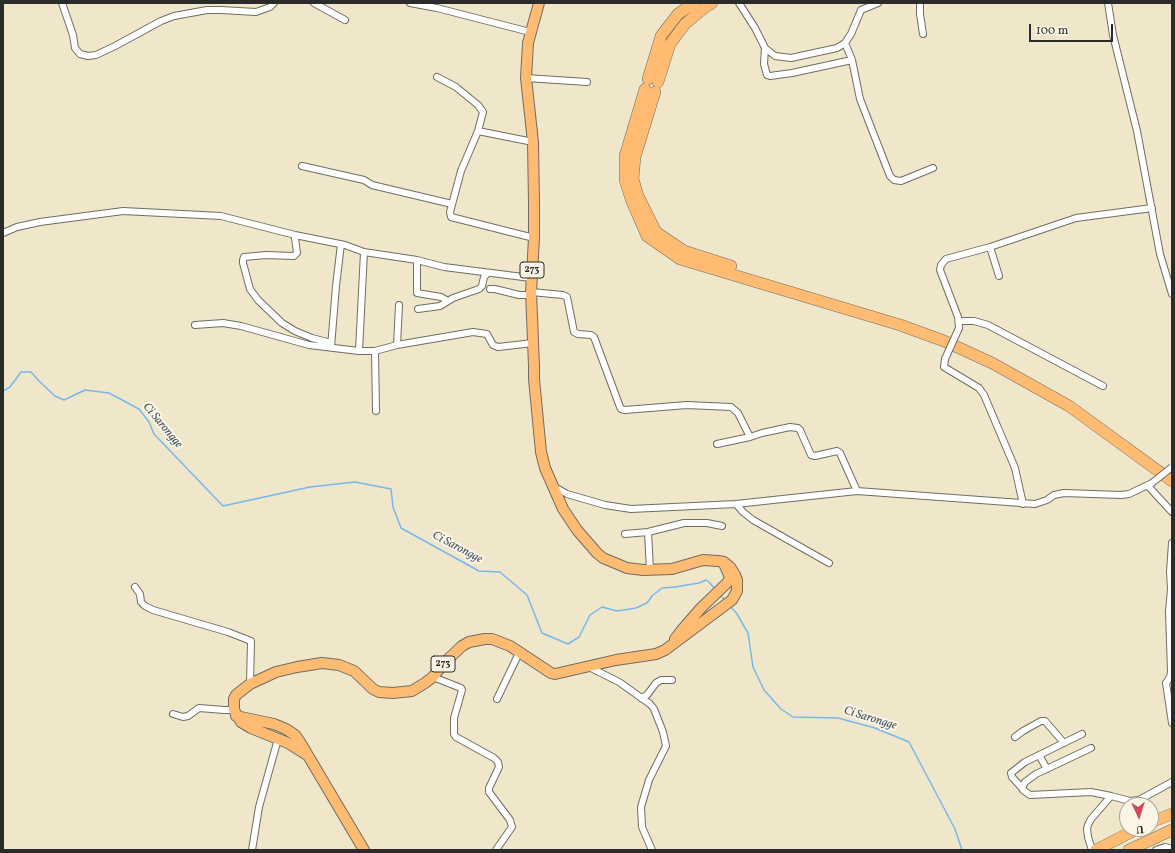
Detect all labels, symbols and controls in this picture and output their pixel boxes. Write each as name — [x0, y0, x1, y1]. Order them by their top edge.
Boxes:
scale bar — [1031, 16, 1115, 42]
text: 100 m — [1036, 23, 1068, 39]
road number: 273 — [520, 262, 544, 278]
water label: Ci Sarongge — [139, 400, 185, 452]
water label: Ci Sarongge — [429, 529, 485, 567]
road number: 273 — [431, 656, 455, 672]
water label: Ci Sarongge — [842, 704, 898, 734]
north arrow — [1119, 797, 1159, 837]
text: U — [1136, 821, 1144, 836]

